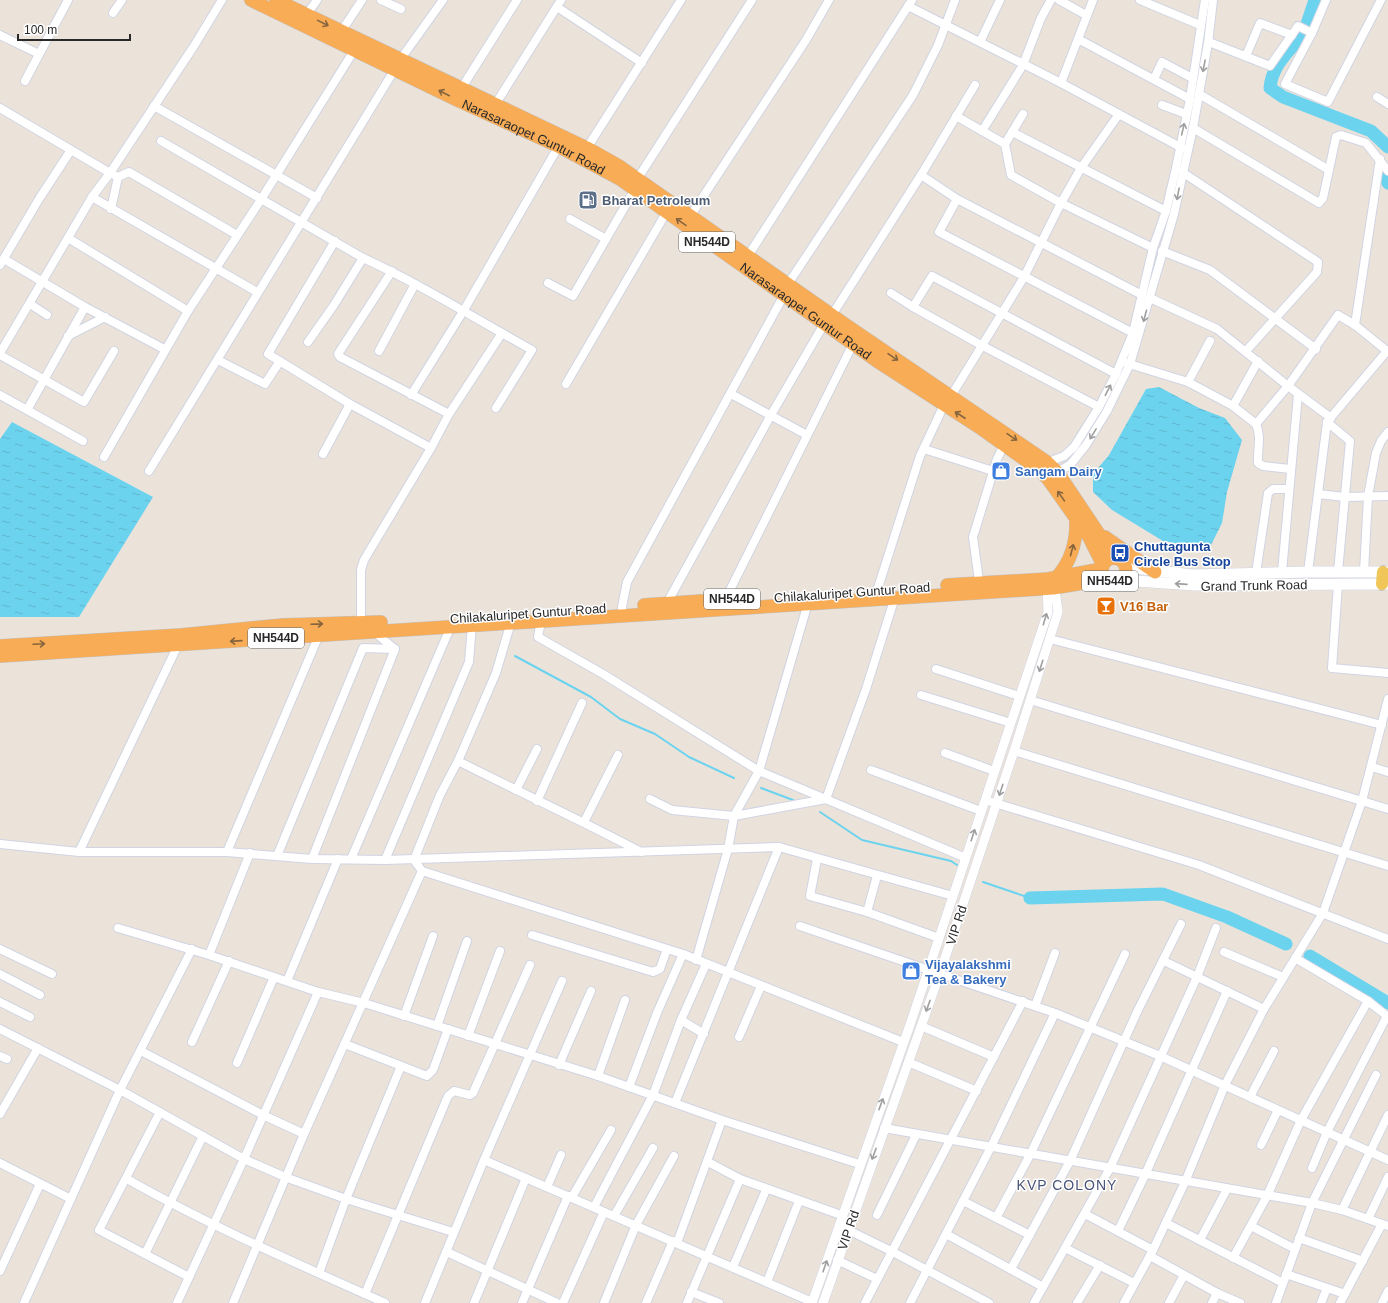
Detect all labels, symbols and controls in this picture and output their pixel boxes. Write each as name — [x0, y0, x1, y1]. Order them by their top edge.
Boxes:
scale bar — [18, 16, 130, 42]
one-way arrow — [317, 20, 329, 27]
text: 100 m — [24, 23, 57, 37]
one-way arrow — [1200, 59, 1208, 72]
one-way arrow — [439, 89, 451, 97]
street label: Narasaraopet Guntur Road — [460, 96, 608, 178]
one-way arrow — [1179, 123, 1187, 136]
one-way arrow — [1173, 187, 1181, 200]
fuel station icon: Bharat Petroleum — [577, 189, 599, 211]
place label: Bharat Petroleum — [602, 193, 710, 208]
one-way arrow — [675, 218, 686, 227]
road number: NH544D — [679, 232, 735, 252]
street label: Narasaraopet Guntur Road — [737, 260, 874, 363]
one-way arrow — [1141, 309, 1148, 322]
one-way arrow — [887, 352, 898, 361]
one-way arrow — [1105, 384, 1112, 396]
one-way arrow — [955, 411, 966, 420]
one-way arrow — [1088, 429, 1097, 440]
one-way arrow — [1006, 433, 1017, 441]
shop icon: Sangam Dairy — [990, 460, 1012, 482]
place label: Sangam Dairy — [1015, 464, 1102, 479]
one-way arrow — [1057, 491, 1065, 502]
place label: Chuttagunta Circle Bus Stop — [1134, 539, 1231, 569]
bus stop icon: Chuttagunta Circle Bus Stop — [1109, 542, 1131, 564]
one-way arrow — [1069, 544, 1076, 557]
road number: NH544D — [1082, 571, 1138, 591]
street label: Grand Trunk Road — [1200, 577, 1308, 594]
street label: Chilakaluripet Guntur Road — [773, 580, 931, 605]
one-way arrow — [1175, 581, 1188, 588]
road number: NH544D — [704, 589, 760, 609]
bar icon: V16 Bar — [1095, 595, 1117, 617]
place label: V16 Bar — [1120, 599, 1168, 614]
street label: Chilakaluripet Guntur Road — [449, 601, 607, 626]
one-way arrow — [1042, 613, 1049, 626]
one-way arrow — [310, 620, 323, 628]
road number: NH544D — [248, 628, 304, 648]
one-way arrow — [230, 637, 243, 644]
one-way arrow — [32, 640, 45, 648]
one-way arrow — [1037, 659, 1044, 672]
one-way arrow — [997, 783, 1005, 795]
one-way arrow — [970, 830, 978, 842]
street label: VIP Rd — [943, 903, 970, 947]
place label: Vijayalakshmi Tea & Bakery — [925, 957, 1011, 987]
shop icon: Vijayalakshmi Tea & Bakery — [900, 960, 922, 982]
one-way arrow — [924, 999, 932, 1011]
one-way arrow — [877, 1098, 885, 1110]
one-way arrow — [870, 1148, 878, 1160]
district label: KVP COLONY — [1017, 1177, 1117, 1193]
street label: VIP Rd — [835, 1208, 862, 1252]
one-way arrow — [821, 1261, 829, 1273]

